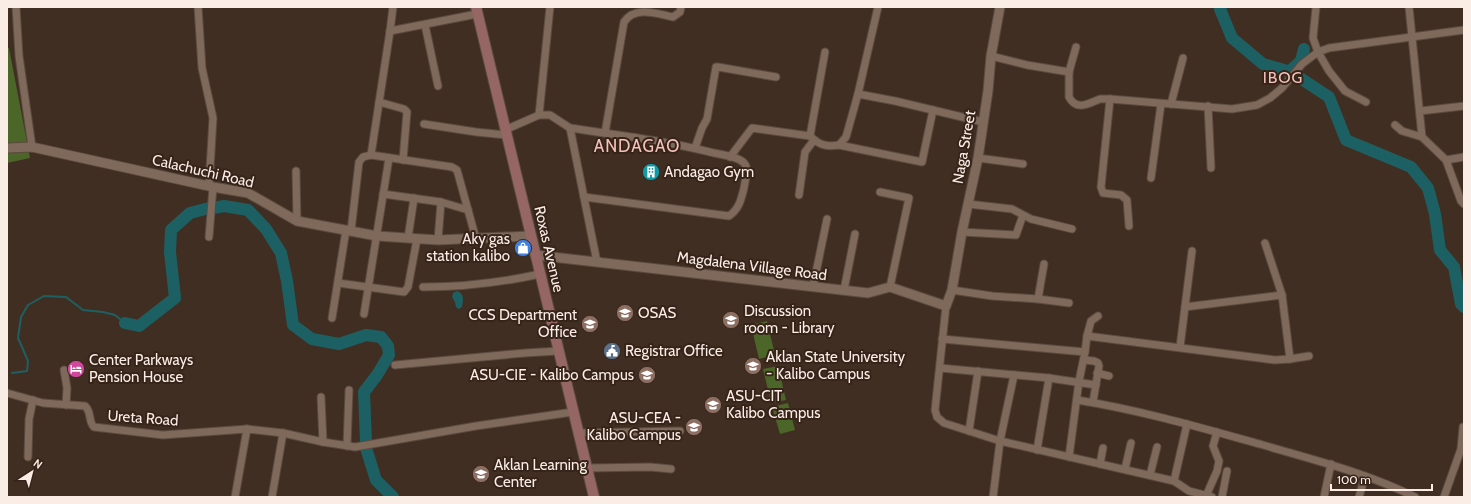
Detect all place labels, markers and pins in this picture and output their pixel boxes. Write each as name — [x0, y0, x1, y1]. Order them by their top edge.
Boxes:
building icon: Andagao Gym — [641, 162, 661, 182]
place label: Andagao Gym — [664, 163, 754, 181]
place label: Aky gas station kalibo — [426, 230, 510, 265]
shop icon: Aky gas station kalibo — [513, 238, 533, 258]
place label: Discussion room - Library — [744, 302, 835, 337]
school or university icon: OSAS — [615, 303, 635, 323]
place label: OSAS — [638, 304, 677, 322]
place label: CCS Department Office — [469, 306, 577, 341]
school or university icon: Discussion room - Library — [721, 310, 741, 330]
school or university icon: CCS Department Office — [580, 314, 600, 334]
public building icon: Registrar Office — [602, 341, 622, 361]
place label: Registrar Office — [625, 342, 723, 360]
place label: Aklan State University - Kalibo Campus — [766, 348, 905, 383]
place label: Center Parkways Pension House — [89, 351, 193, 386]
school or university icon: Aklan State University - Kalibo Campus — [743, 356, 763, 376]
hotel icon: Center Parkways Pension House — [66, 359, 86, 379]
school or university icon: ASU-CIE - Kalibo Campus — [637, 365, 657, 385]
place label: ASU-CIE - Kalibo Campus — [470, 366, 634, 384]
place label: ASU-CIT Kalibo Campus — [726, 387, 820, 422]
school or university icon: ASU-CIT Kalibo Campus — [703, 395, 723, 415]
place label: ASU-CEA - Kalibo Campus — [587, 409, 681, 444]
school or university icon: ASU-CEA - Kalibo Campus — [684, 417, 704, 437]
place label: Aklan Learning Center — [494, 456, 587, 491]
school or university icon: Aklan Learning Center — [471, 464, 491, 484]

